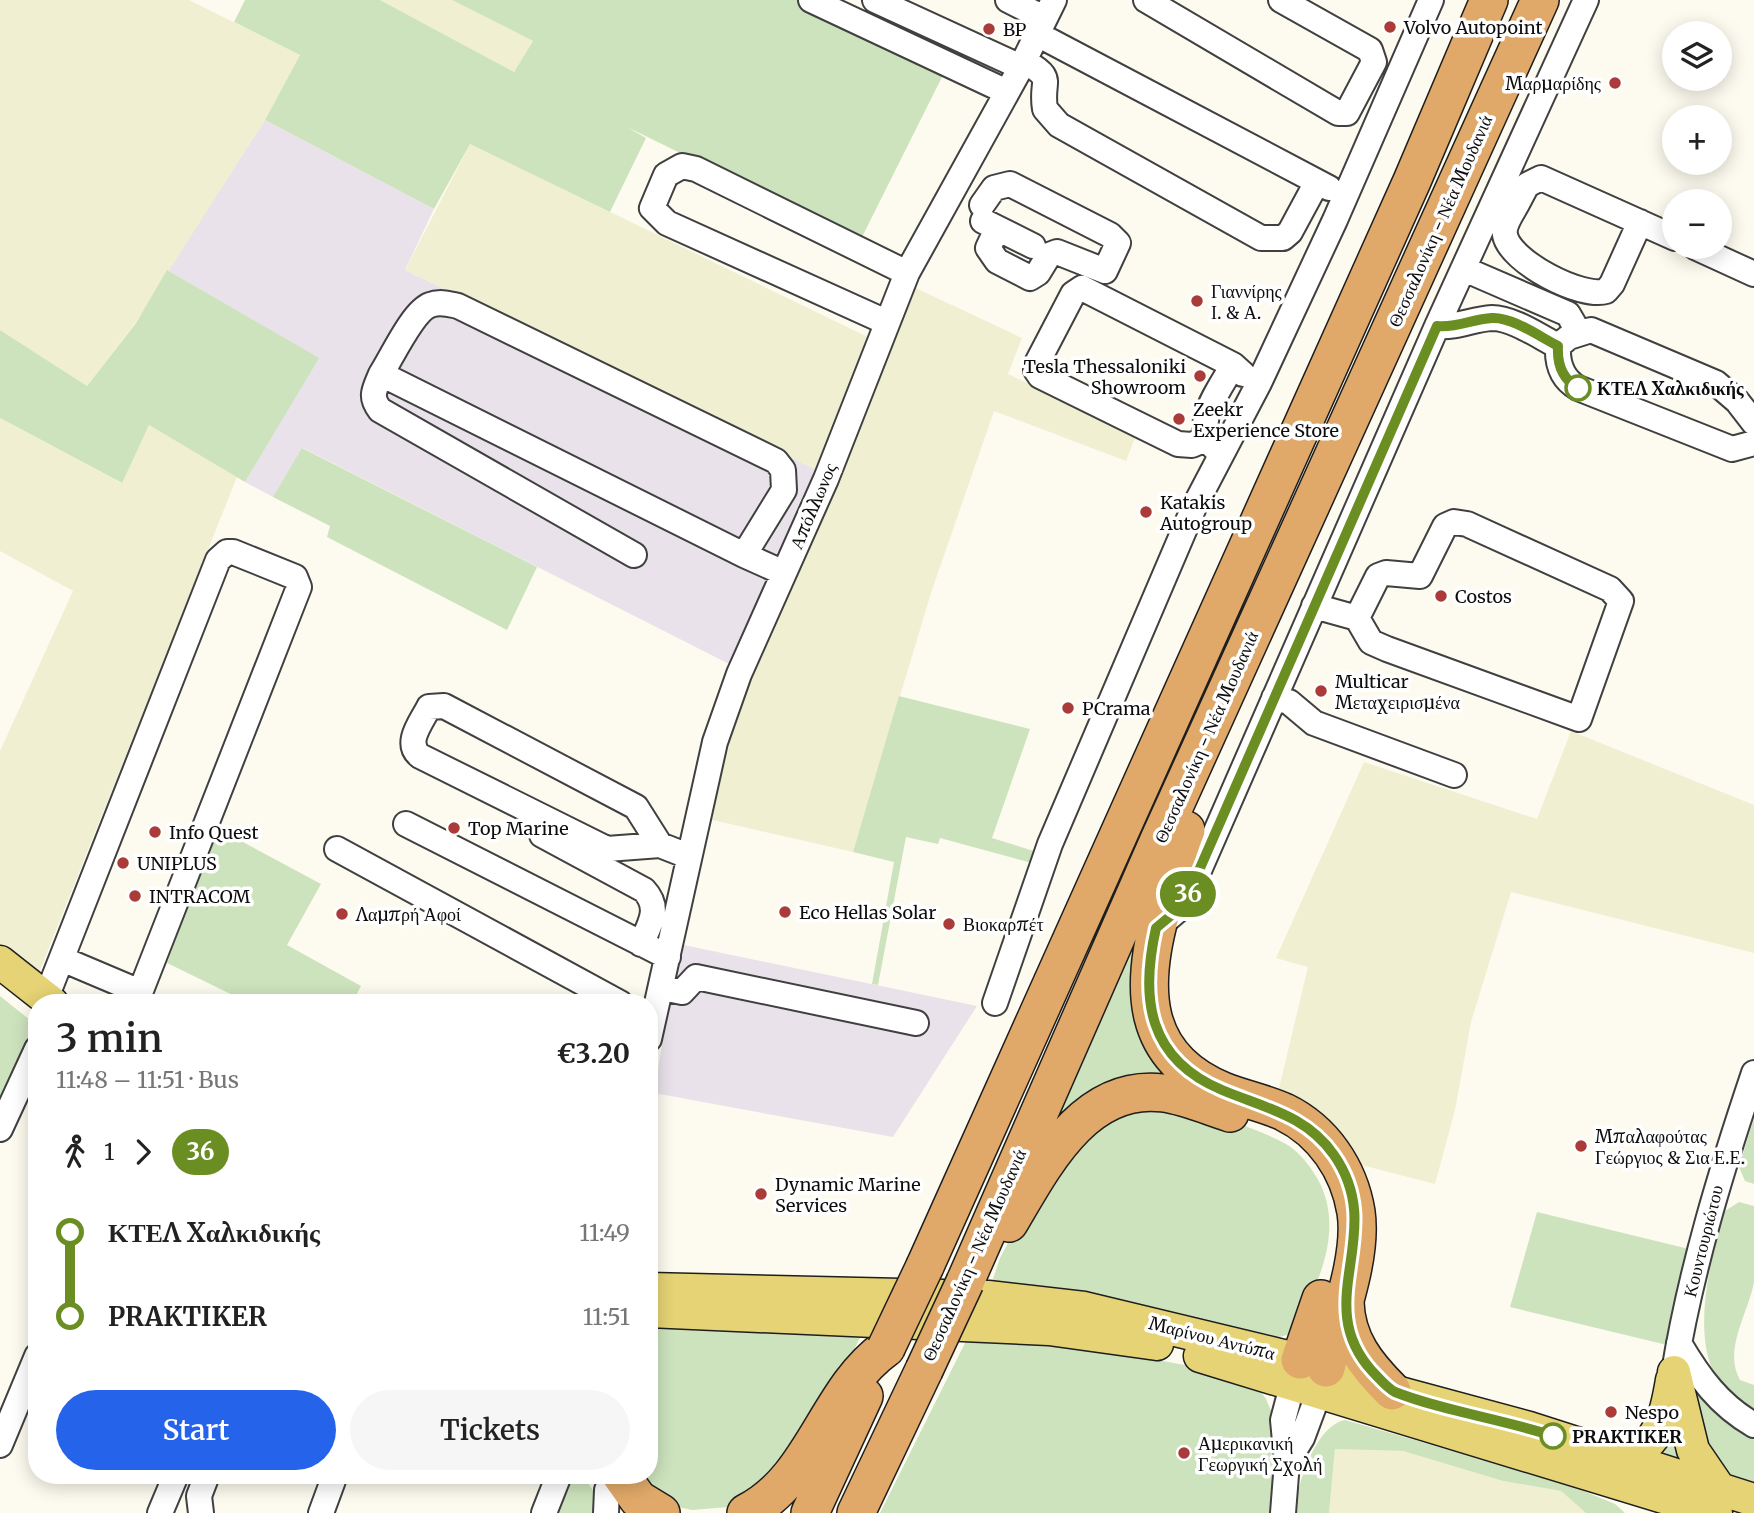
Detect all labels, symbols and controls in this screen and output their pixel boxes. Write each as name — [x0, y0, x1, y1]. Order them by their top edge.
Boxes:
place label: Volvo Autopoint — [1403, 16, 1542, 39]
place label: BP — [1003, 18, 1027, 41]
marker: Volvo Autopoint — [1382, 19, 1398, 35]
marker: BP — [981, 21, 997, 37]
map controls — [1662, 21, 1732, 259]
button: layers — [1662, 21, 1732, 91]
place label: Μαρμαρίδης — [1505, 72, 1601, 95]
marker: Μαρμαρίδης — [1607, 75, 1623, 91]
button: + — [1662, 105, 1732, 175]
street label: Θεσσαλονίκη - Νέα Μουδανιά — [1383, 111, 1497, 331]
button: − — [1662, 189, 1732, 259]
place label: Γιαννίρης Ι. & Α. — [1211, 280, 1282, 324]
marker: Γιαννίρης Ι. & Α. — [1189, 293, 1205, 309]
place label: Tesla Thessaloniki Showroom — [1024, 355, 1186, 399]
marker: Tesla Thessaloniki Showroom — [1192, 368, 1208, 384]
marker: ΚΤΕΛ Χαλκιδικής — [1565, 375, 1591, 401]
place label: ΚΤΕΛ Χαλκιδικής — [1597, 377, 1744, 400]
place label: Zeekr Experience Store — [1193, 398, 1339, 442]
marker: Zeekr Experience Store — [1171, 411, 1187, 427]
street label: Απόλλωνος — [784, 459, 842, 553]
place label: Katakis Autogroup — [1159, 491, 1252, 535]
marker: Katakis Autogroup — [1138, 504, 1154, 520]
place label: Costos — [1455, 585, 1512, 608]
marker: Costos — [1433, 588, 1449, 604]
street label: Θεσσαλονίκη - Νέα Μουδανιά — [1149, 627, 1263, 847]
place label: Multicar Μεταχειρισμένα — [1335, 670, 1461, 714]
marker: Multicar Μεταχειρισμένα — [1313, 683, 1329, 699]
place label: PCrama — [1082, 697, 1151, 720]
marker: PCrama — [1060, 700, 1076, 716]
place label: Top Marine — [468, 817, 569, 840]
marker: Top Marine — [446, 820, 462, 836]
place label: Info Quest — [169, 821, 259, 844]
marker: Info Quest — [147, 824, 163, 840]
place label: UNIPLUS — [137, 852, 217, 875]
marker: UNIPLUS — [115, 855, 131, 871]
line badge: 36 — [1156, 871, 1220, 917]
text: 36 — [1174, 878, 1202, 909]
place label: INTRACOM — [149, 885, 250, 908]
marker: INTRACOM — [127, 888, 143, 904]
place label: Eco Hellas Solar — [799, 901, 936, 924]
place label: Λαμπρή Αφοί — [355, 903, 461, 926]
marker: Eco Hellas Solar — [777, 904, 793, 920]
marker: Λαμπρή Αφοί — [334, 906, 350, 922]
place label: Βιοκαρπέτ — [963, 913, 1044, 936]
marker: Βιοκαρπέτ — [941, 916, 957, 932]
text: 3 min — [56, 1015, 163, 1062]
text: €3.20 — [557, 1037, 630, 1070]
text: 11:48 – 11:51 · Bus — [56, 1065, 239, 1094]
place label: Μπαλαφούτας Γεώργιος & Σια Ε.Ε. — [1595, 1125, 1745, 1169]
icon: walk — [56, 1133, 94, 1171]
icon: forward — [124, 1133, 162, 1171]
text: 36 — [186, 1136, 215, 1167]
text: 1 — [104, 1137, 114, 1166]
marker: Μπαλαφούτας Γεώργιος & Σια Ε.Ε. — [1573, 1138, 1589, 1154]
street label: Θεσσαλονίκη - Νέα Μουδανιά — [917, 1145, 1031, 1365]
place label: Dynamic Marine Services — [775, 1173, 921, 1217]
street label: Κουντουριώτου — [1678, 1182, 1728, 1300]
marker: Dynamic Marine Services — [753, 1186, 769, 1202]
text: ΚΤΕΛ Χαλκιδικής — [108, 1216, 320, 1249]
text: 11:49 — [579, 1218, 630, 1247]
text: PRAKTIKER — [108, 1300, 267, 1333]
text: 11:51 — [583, 1302, 630, 1331]
street label: Μαρίνου Αντύπα — [1146, 1311, 1278, 1365]
button: Start — [56, 1390, 336, 1470]
button: Tickets — [350, 1390, 630, 1470]
place label: Nespo — [1625, 1401, 1679, 1424]
marker: Nespo — [1603, 1404, 1619, 1420]
marker: PRAKTIKER — [1540, 1423, 1566, 1449]
place label: PRAKTIKER — [1572, 1425, 1682, 1448]
place label: Αμερικανική Γεωργική Σχολή — [1198, 1432, 1322, 1476]
marker: Αμερικανική Γεωργική Σχολή — [1176, 1445, 1192, 1461]

